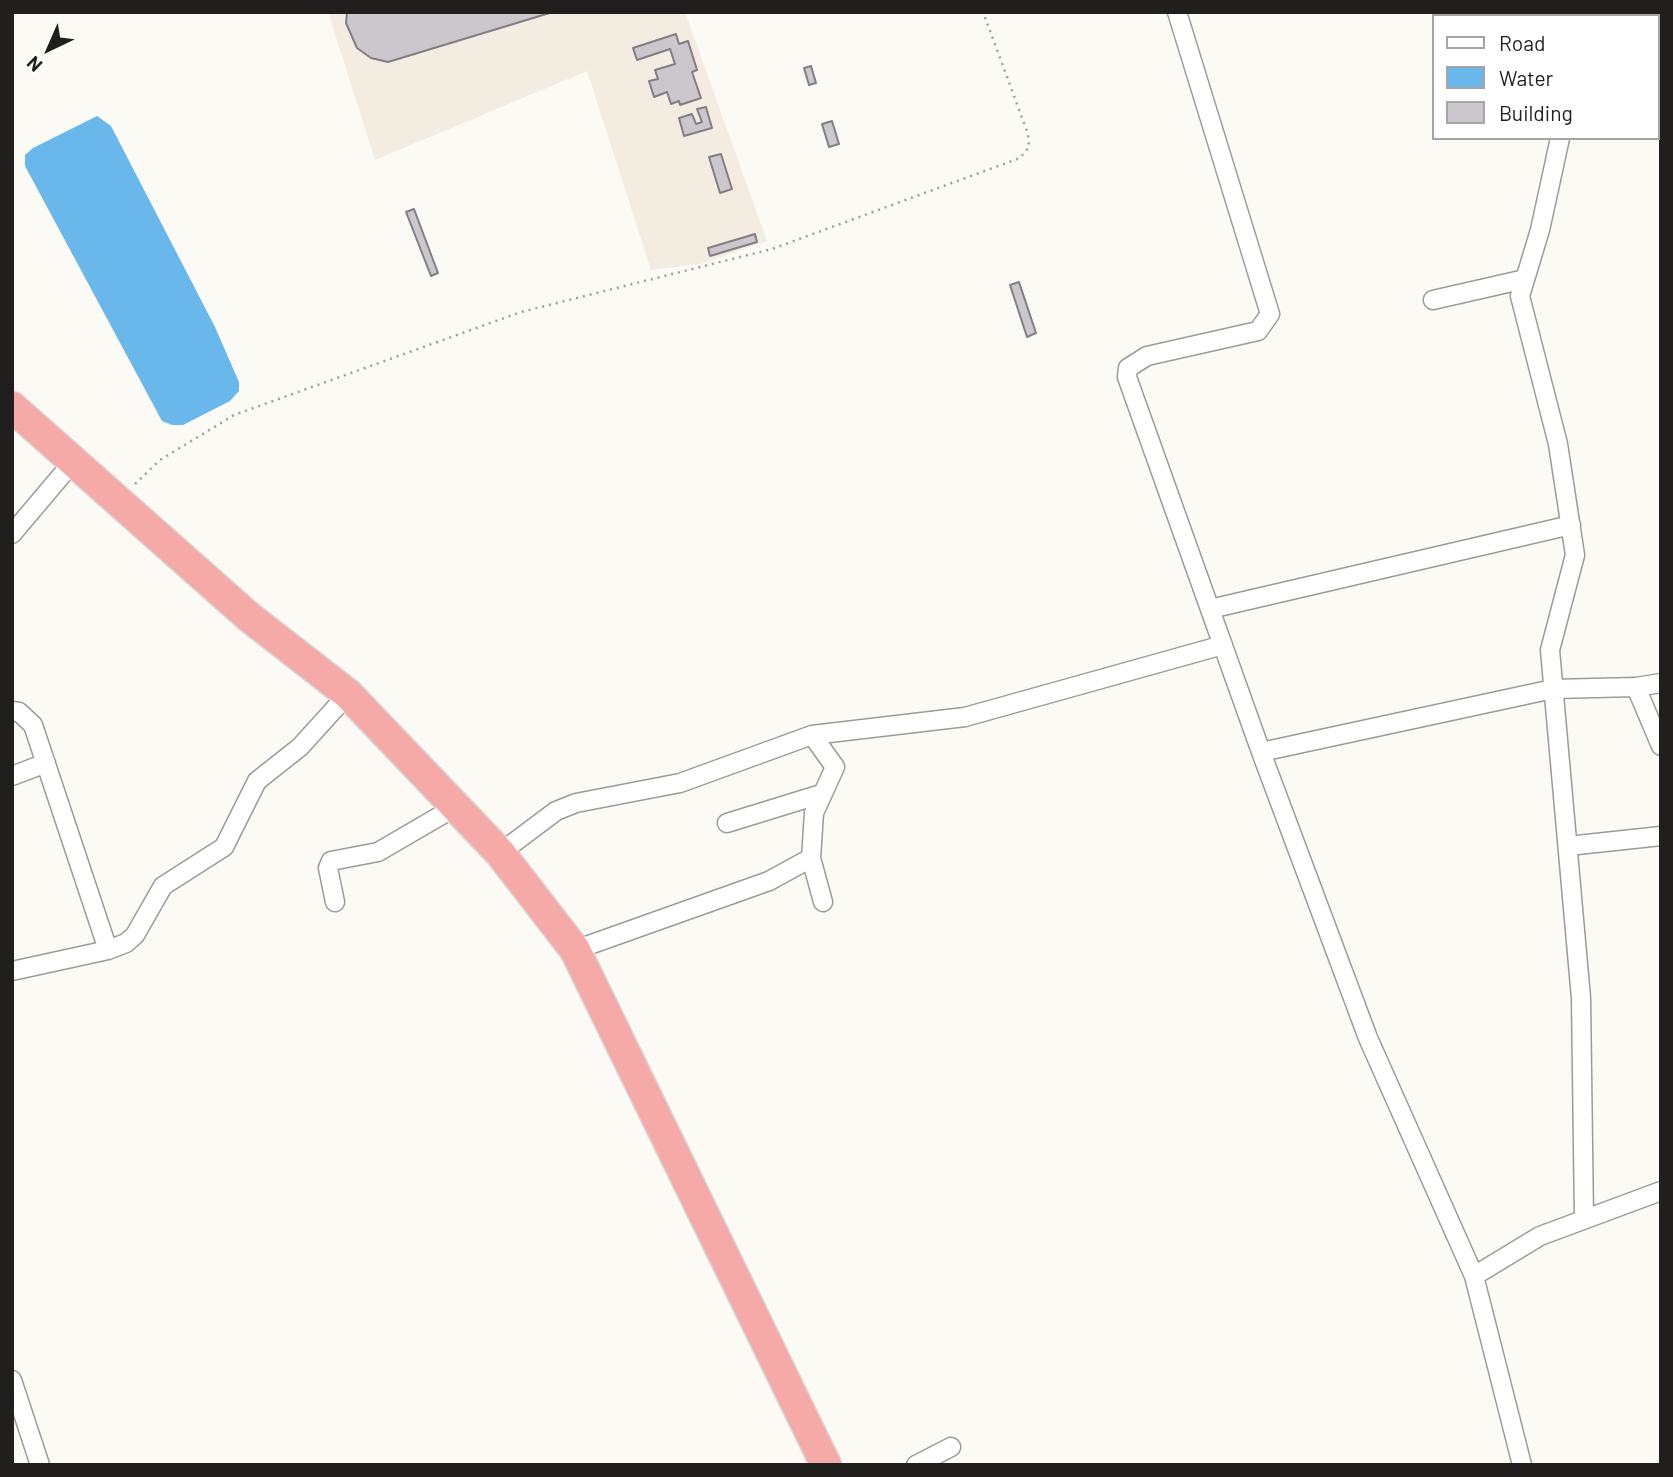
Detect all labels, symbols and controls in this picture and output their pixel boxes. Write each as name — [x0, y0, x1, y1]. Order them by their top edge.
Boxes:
north arrow — [14, 14, 84, 84]
legend — [1432, 14, 1659, 140]
text: Road — [1499, 30, 1545, 55]
text: N — [22, 52, 47, 77]
text: Water — [1499, 65, 1553, 90]
text: Building — [1499, 100, 1573, 125]

